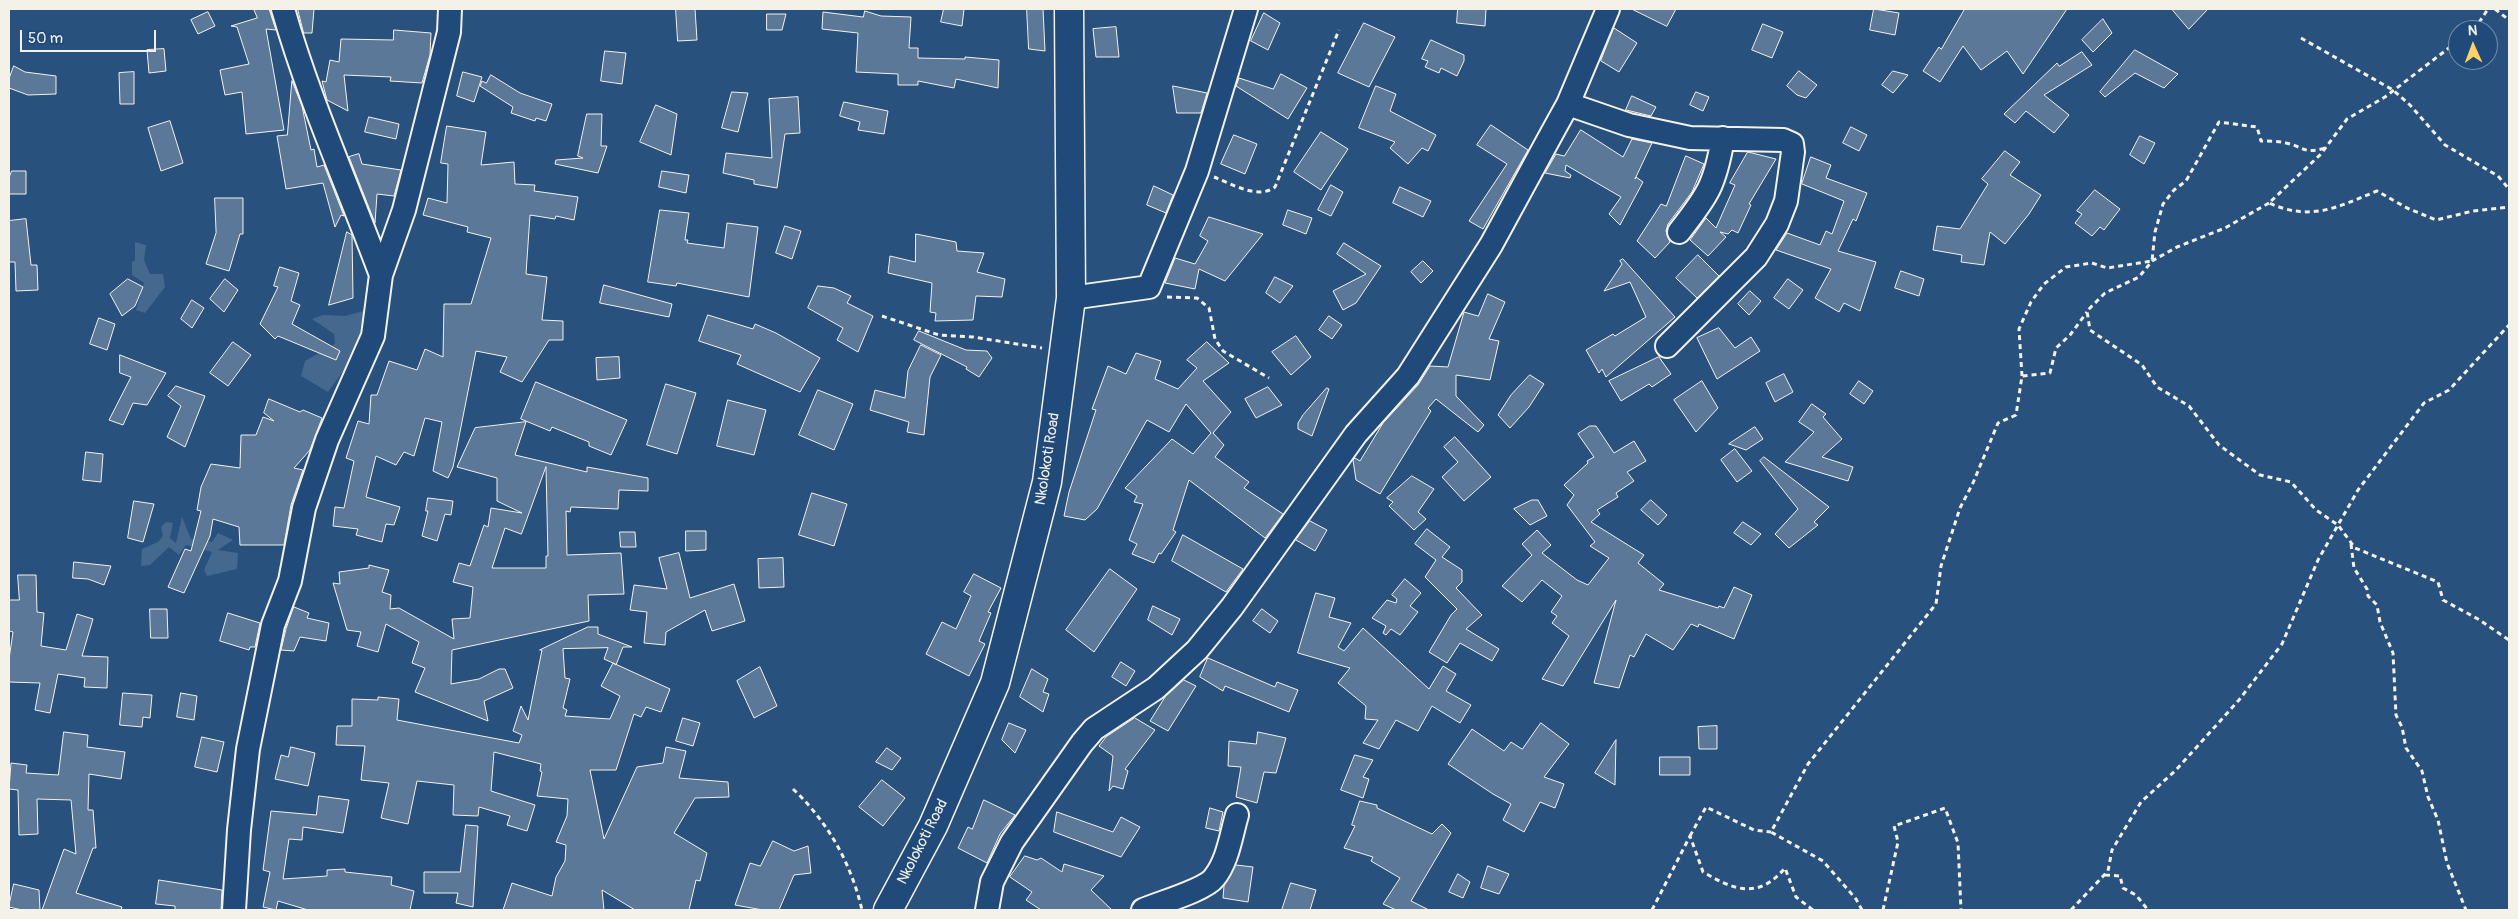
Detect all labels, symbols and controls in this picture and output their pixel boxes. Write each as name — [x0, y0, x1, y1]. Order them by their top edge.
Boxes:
scale bar — [22, 20, 159, 52]
north arrow — [2448, 20, 2498, 70]
text: N — [2467, 22, 2478, 39]
text: 50 m — [28, 29, 63, 48]
street label: Nkolokoti Road — [1032, 411, 1064, 507]
street label: Nkolokoti Road — [894, 796, 952, 888]

